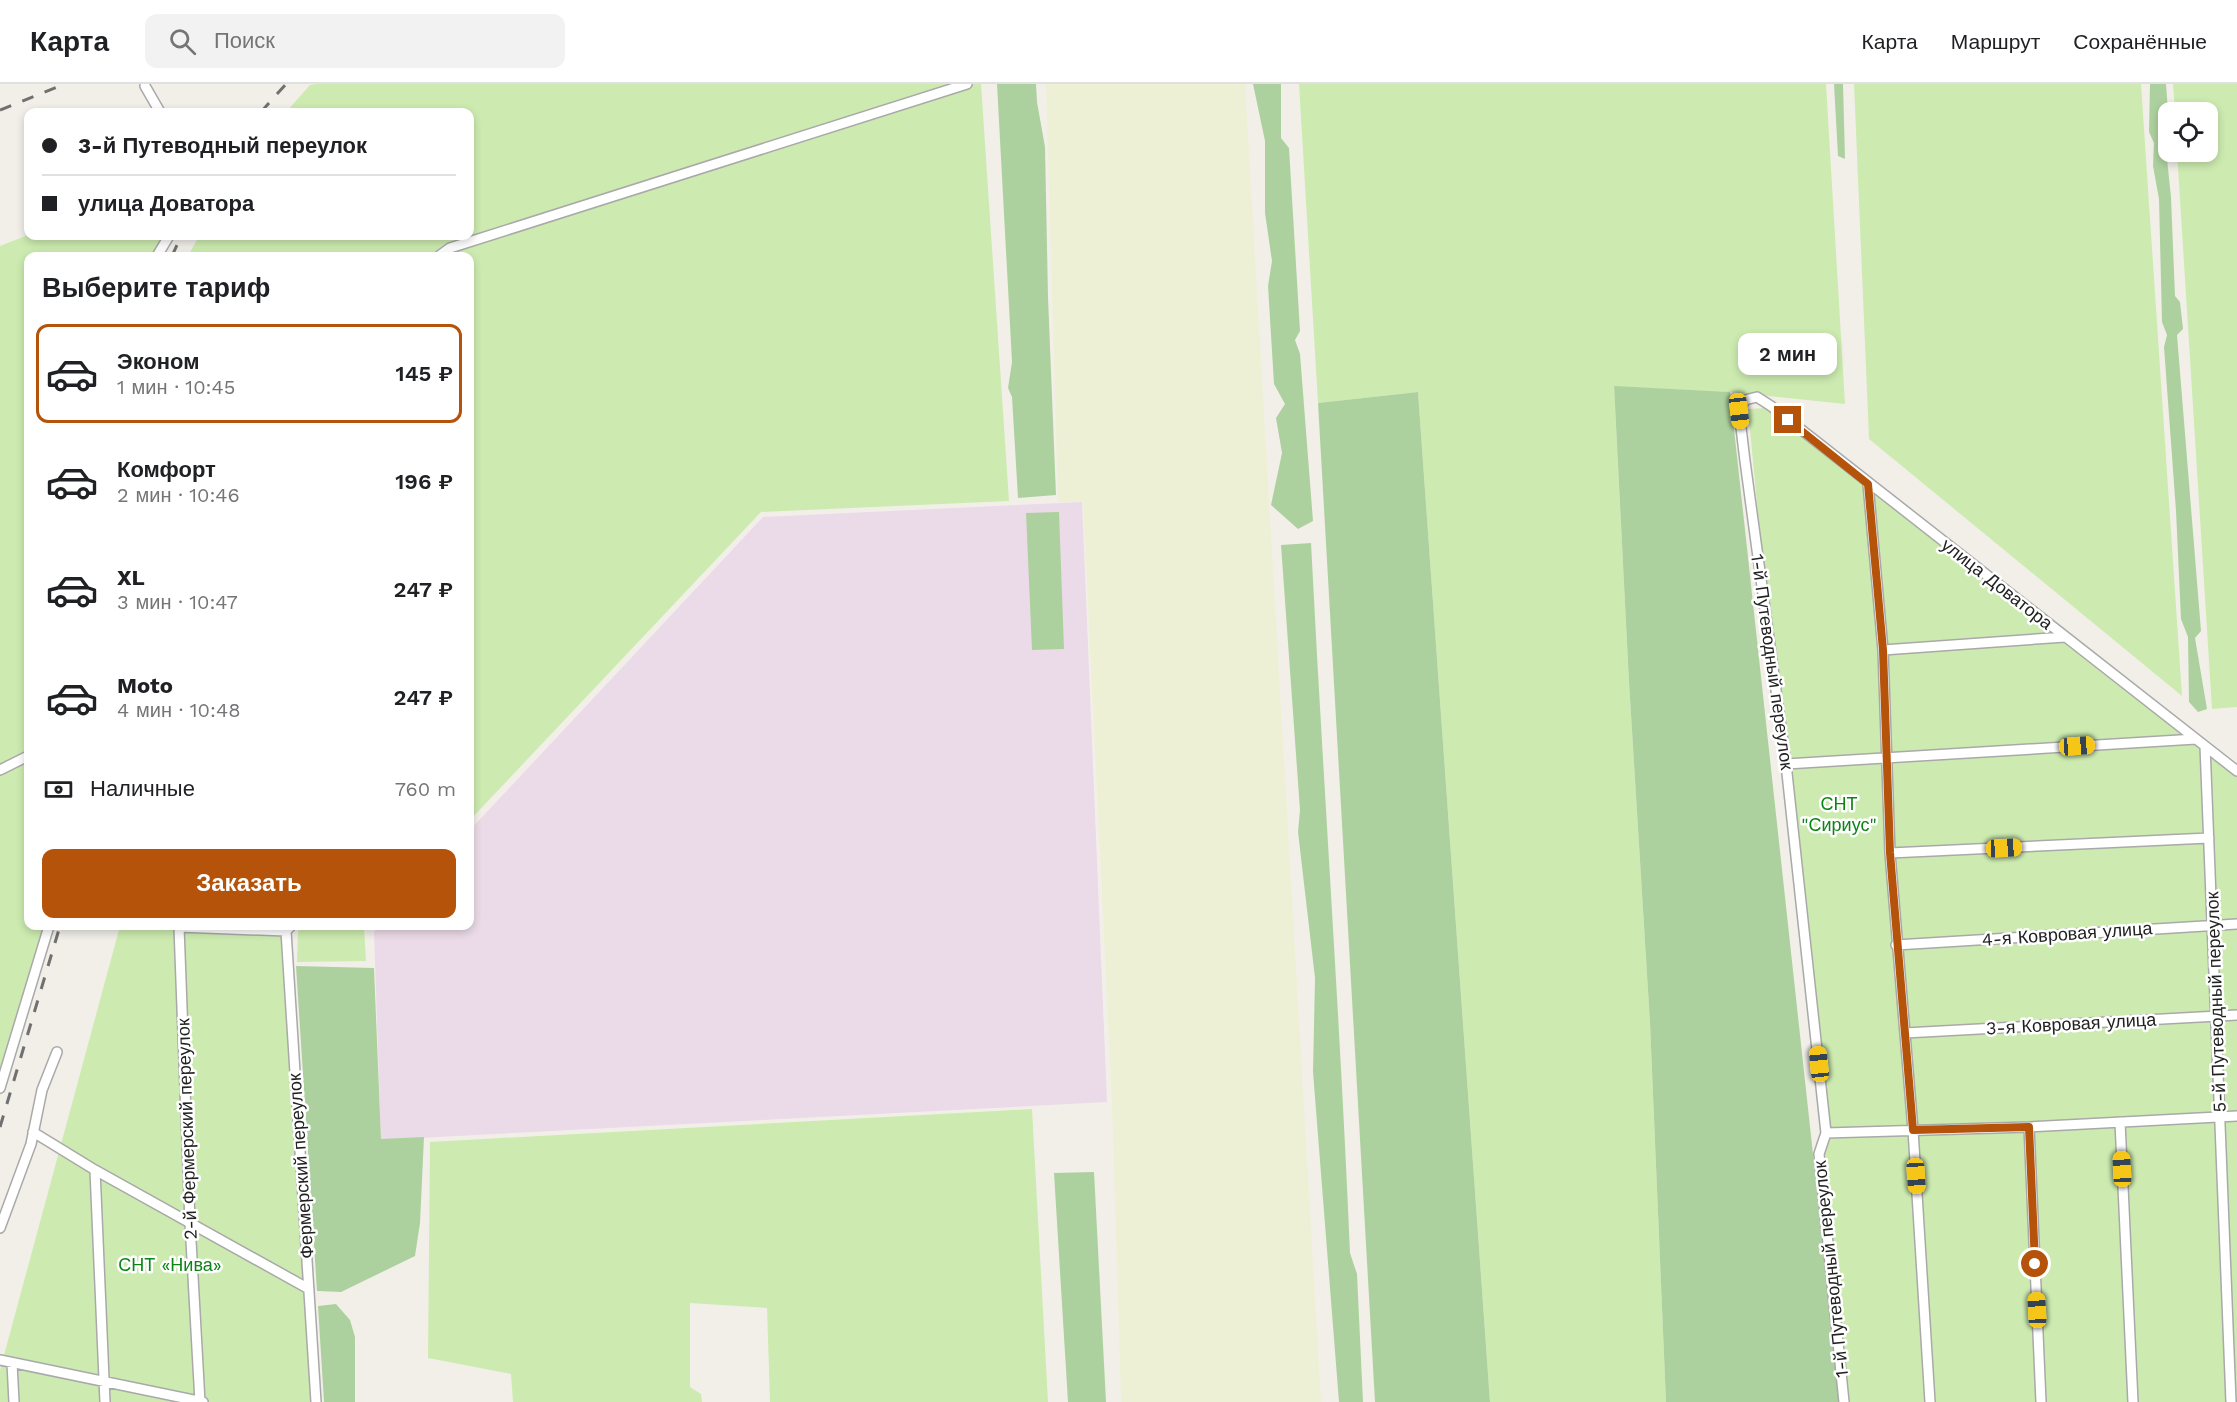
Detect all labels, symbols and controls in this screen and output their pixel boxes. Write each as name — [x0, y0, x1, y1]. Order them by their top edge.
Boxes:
search box — [145, 14, 565, 68]
text: Карта — [30, 25, 109, 58]
icon: search — [166, 25, 199, 58]
text: Поиск — [214, 28, 275, 53]
text: Карта — [1862, 29, 1918, 54]
text: Маршрут — [1951, 29, 2040, 54]
text: Сохранённые — [2073, 29, 2207, 54]
map controls — [2158, 102, 2218, 162]
button: locate — [2158, 102, 2218, 162]
text: 3-й Путеводный переулок — [78, 133, 367, 158]
text: улица Доватора — [78, 191, 254, 216]
text: Выберите тариф — [42, 272, 270, 304]
callout: 2 мин — [1738, 333, 1838, 375]
text: 2 мин — [1759, 342, 1816, 366]
icon: car — [45, 347, 99, 401]
text: Эконом — [117, 349, 200, 374]
text: 145 ₽ — [396, 361, 453, 386]
text: 1 мин · 10:45 — [117, 375, 235, 399]
car — [1728, 392, 1750, 430]
route end — [1774, 406, 1801, 433]
icon: car — [45, 455, 99, 509]
text: Комфорт — [117, 457, 216, 482]
text: 196 ₽ — [395, 469, 453, 494]
text: 2 мин · 10:46 — [117, 483, 240, 507]
street label: улица Доватора — [1938, 534, 2058, 634]
street label: 1-й Путеводный переулок — [1747, 553, 1798, 771]
icon: car — [45, 563, 99, 617]
text: XL — [117, 565, 145, 590]
text: 247 ₽ — [394, 577, 453, 602]
text: 3 мин · 10:47 — [117, 590, 238, 614]
icon: car — [45, 671, 99, 725]
text: Moto — [117, 673, 173, 698]
text: 247 ₽ — [394, 685, 453, 710]
text: 4 мин · 10:48 — [117, 698, 240, 722]
car — [2058, 736, 2096, 756]
icon: cash — [42, 773, 75, 806]
text: Наличные — [90, 776, 195, 801]
text: 760 m — [395, 777, 456, 801]
park label: СНТ "Сириус" — [1801, 793, 1877, 835]
car — [1986, 838, 2022, 858]
button: Заказать — [42, 849, 456, 918]
street label: 5-й Путеводный переулок — [2201, 891, 2230, 1113]
street label: 4-я Ковровая улица — [1981, 917, 2154, 950]
street label: 3-я Ковровая улица — [1985, 1009, 2158, 1038]
street label: 2-й Фермерский переулок — [172, 1018, 201, 1240]
car — [1808, 1045, 1830, 1083]
street label: Фермерский переулок — [284, 1072, 317, 1260]
car — [2112, 1151, 2132, 1187]
car — [1906, 1157, 1926, 1195]
street label: 1-й Путеводный переулок — [1809, 1160, 1852, 1378]
route start — [2021, 1250, 2048, 1277]
park label: СНТ «Нива» — [118, 1254, 222, 1275]
car — [2027, 1292, 2047, 1328]

